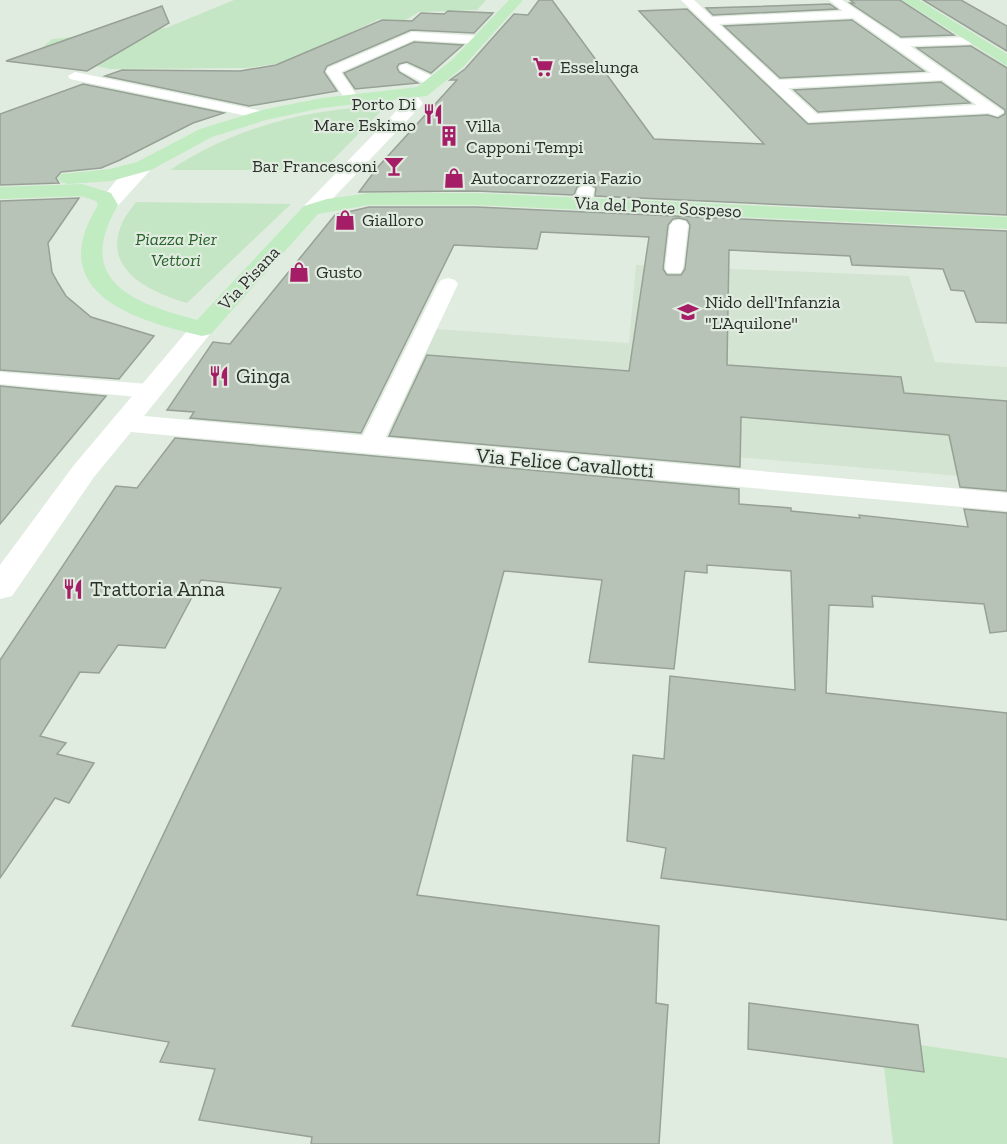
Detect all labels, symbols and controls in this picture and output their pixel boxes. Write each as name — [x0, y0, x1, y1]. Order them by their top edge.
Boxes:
supermarket icon: Esselunga — [531, 55, 555, 79]
place label: Esselunga — [560, 56, 639, 78]
place label: Porto Di Mare Eskimo — [314, 93, 416, 136]
restaurant icon: Porto Di Mare Eskimo — [421, 102, 445, 126]
place label: Villa Capponi Tempi — [465, 115, 583, 158]
building icon: Villa Capponi Tempi — [437, 124, 461, 148]
bar icon: Bar Francesconi — [382, 154, 406, 178]
place label: Bar Francesconi — [252, 155, 377, 177]
shop icon: Autocarrozzeria Fazio — [442, 166, 466, 190]
place label: Autocarrozzeria Fazio — [471, 167, 641, 189]
street label: Via del Ponte Sospeso — [573, 192, 742, 222]
shop icon: Gialloro — [333, 208, 357, 232]
place label: Gialloro — [362, 209, 424, 231]
park label: Piazza Pier Vettori — [135, 228, 218, 271]
street label: Via Pisana — [213, 241, 285, 316]
shop icon: Gusto — [287, 260, 311, 284]
place label: Gusto — [316, 261, 362, 283]
place label: Nido dell'Infanzia "L'Aquilone" — [705, 291, 841, 334]
school or university icon: Nido dell'Infanzia "L'Aquilone" — [676, 300, 700, 324]
place label: Ginga — [236, 363, 290, 388]
restaurant icon: Ginga — [207, 364, 231, 388]
street label: Via Felice Cavallotti — [474, 442, 655, 483]
place label: Trattoria Anna — [90, 576, 225, 601]
restaurant icon: Trattoria Anna — [61, 577, 85, 601]

